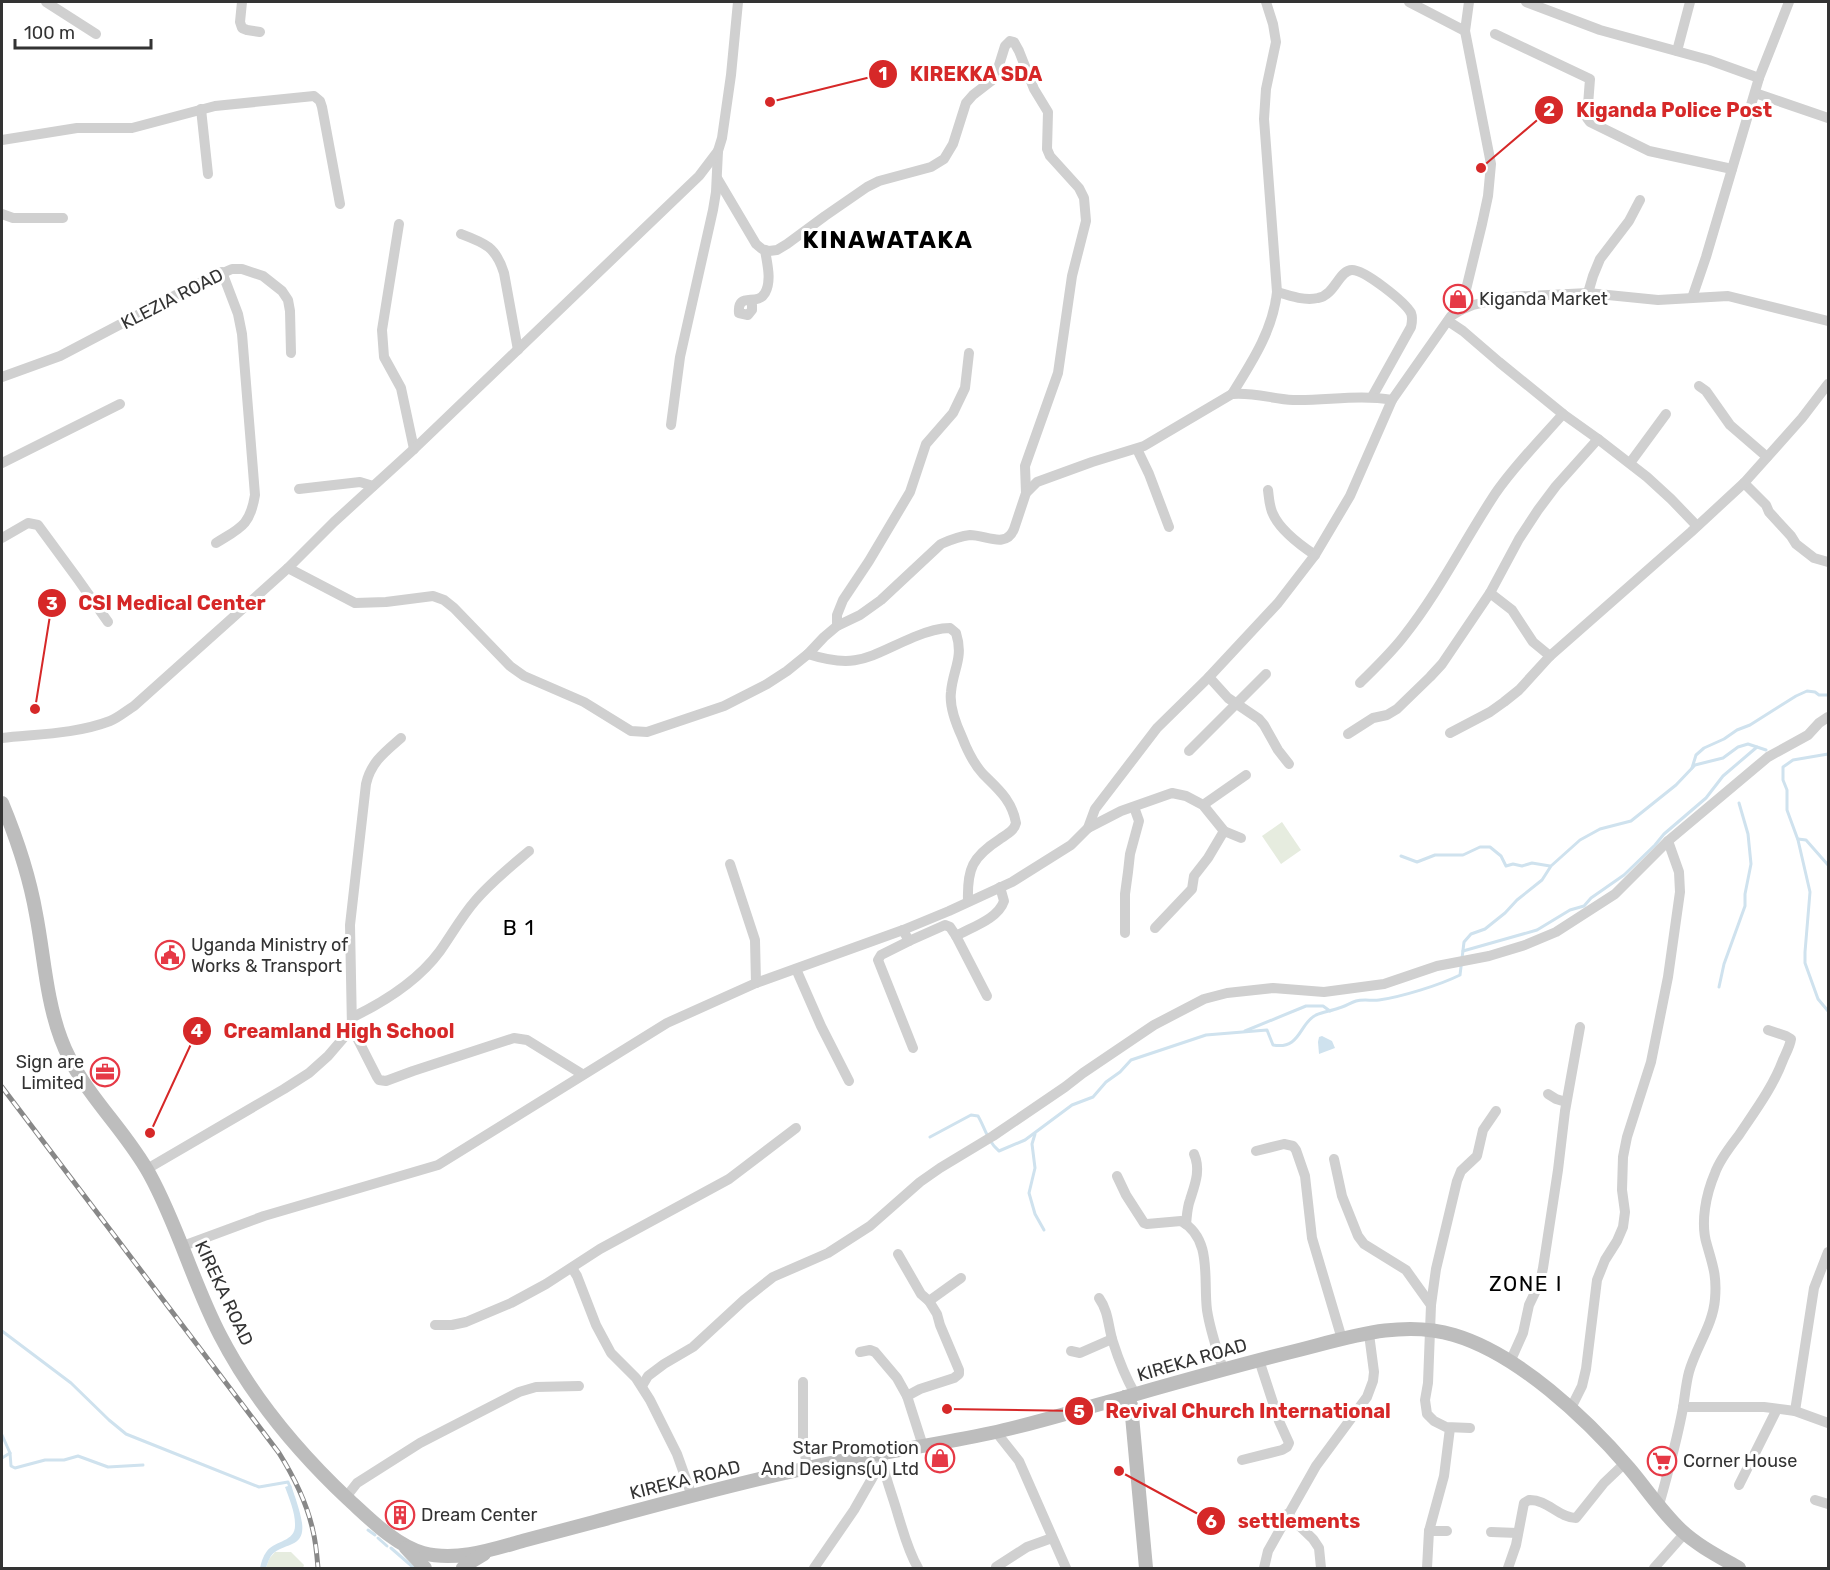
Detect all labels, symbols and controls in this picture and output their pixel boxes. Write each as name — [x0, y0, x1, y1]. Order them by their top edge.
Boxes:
scale bar — [15, 12, 152, 50]
text: 100 m — [24, 22, 75, 44]
callout: KIREKKA SDA — [868, 55, 1055, 93]
text: KIREKKA SDA — [910, 62, 1043, 86]
text: 1 — [879, 63, 887, 85]
callout: Kiganda Police Post — [1534, 91, 1784, 129]
text: Kiganda Police Post — [1576, 98, 1772, 122]
text: 2 — [1543, 99, 1555, 121]
district label: KINAWATAKA — [803, 226, 973, 254]
street label: KLEZIA ROAD — [117, 264, 227, 334]
shop icon: Kiganda Market — [1442, 283, 1474, 315]
place label: Kiganda Market — [1479, 288, 1608, 310]
callout: CSI Medical Center — [37, 584, 278, 622]
text: CSI Medical Center — [78, 591, 266, 615]
text: 3 — [46, 593, 58, 615]
district label: B 1 — [503, 915, 535, 940]
place label: Uganda Ministry of Works & Transport — [191, 934, 348, 977]
public building icon: Uganda Ministry of Works & Transport — [154, 939, 186, 971]
callout: Creamland High School — [182, 1012, 467, 1050]
text: Creamland High School — [223, 1019, 455, 1043]
text: 4 — [191, 1020, 203, 1042]
place label: Sign are Limited — [16, 1051, 84, 1094]
office icon: Sign are Limited — [89, 1056, 121, 1088]
street label: KIREKA ROAD — [190, 1237, 258, 1349]
district label: ZONE I — [1489, 1271, 1563, 1296]
street label: KIREKA ROAD — [1134, 1334, 1250, 1386]
callout: Revival Church International — [1064, 1392, 1403, 1430]
text: Revival Church International — [1105, 1399, 1391, 1423]
text: 5 — [1073, 1401, 1085, 1423]
place label: Star Promotion And Designs(u) Ltd — [761, 1437, 919, 1480]
shop icon: Star Promotion And Designs(u) Ltd — [924, 1442, 956, 1474]
supermarket icon: Corner House — [1646, 1445, 1678, 1477]
place label: Corner House — [1683, 1450, 1797, 1472]
street label: KIREKA ROAD — [627, 1456, 743, 1504]
building icon: Dream Center — [384, 1499, 416, 1531]
callout: settlements — [1196, 1502, 1372, 1540]
place label: Dream Center — [421, 1504, 537, 1526]
text: settlements — [1238, 1509, 1360, 1533]
text: 6 — [1205, 1511, 1217, 1533]

